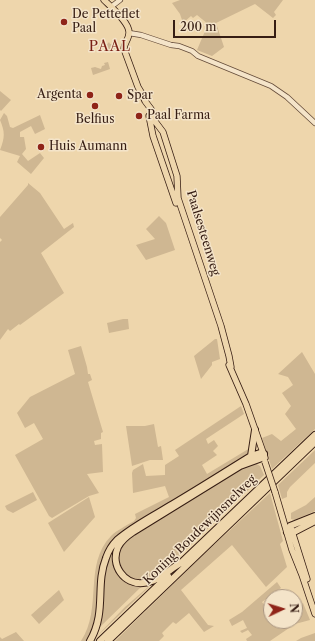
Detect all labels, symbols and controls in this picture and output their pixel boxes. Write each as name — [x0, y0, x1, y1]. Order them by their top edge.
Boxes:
place label: De Petteflet Paal — [72, 8, 140, 36]
scale bar — [175, 12, 278, 38]
marker: De Petteflet Paal — [59, 17, 69, 27]
text: 200 m — [180, 19, 217, 34]
district label: PAAL — [89, 39, 131, 55]
place label: Argenta — [37, 88, 82, 102]
place label: Spar — [127, 89, 153, 103]
marker: Argenta — [85, 90, 95, 100]
marker: Spar — [114, 91, 124, 101]
marker: Belfius — [90, 101, 100, 111]
place label: Paal Farma — [147, 109, 210, 123]
marker: Paal Farma — [134, 111, 144, 121]
place label: Belfius — [76, 113, 114, 127]
place label: Huis Aumann — [49, 140, 127, 154]
marker: Huis Aumann — [36, 142, 46, 152]
street label: Paalsesteenweg — [183, 189, 223, 277]
street label: Koning Boudewijnsnelweg — [141, 472, 259, 588]
north arrow — [263, 589, 303, 629]
text: N — [287, 603, 301, 613]

